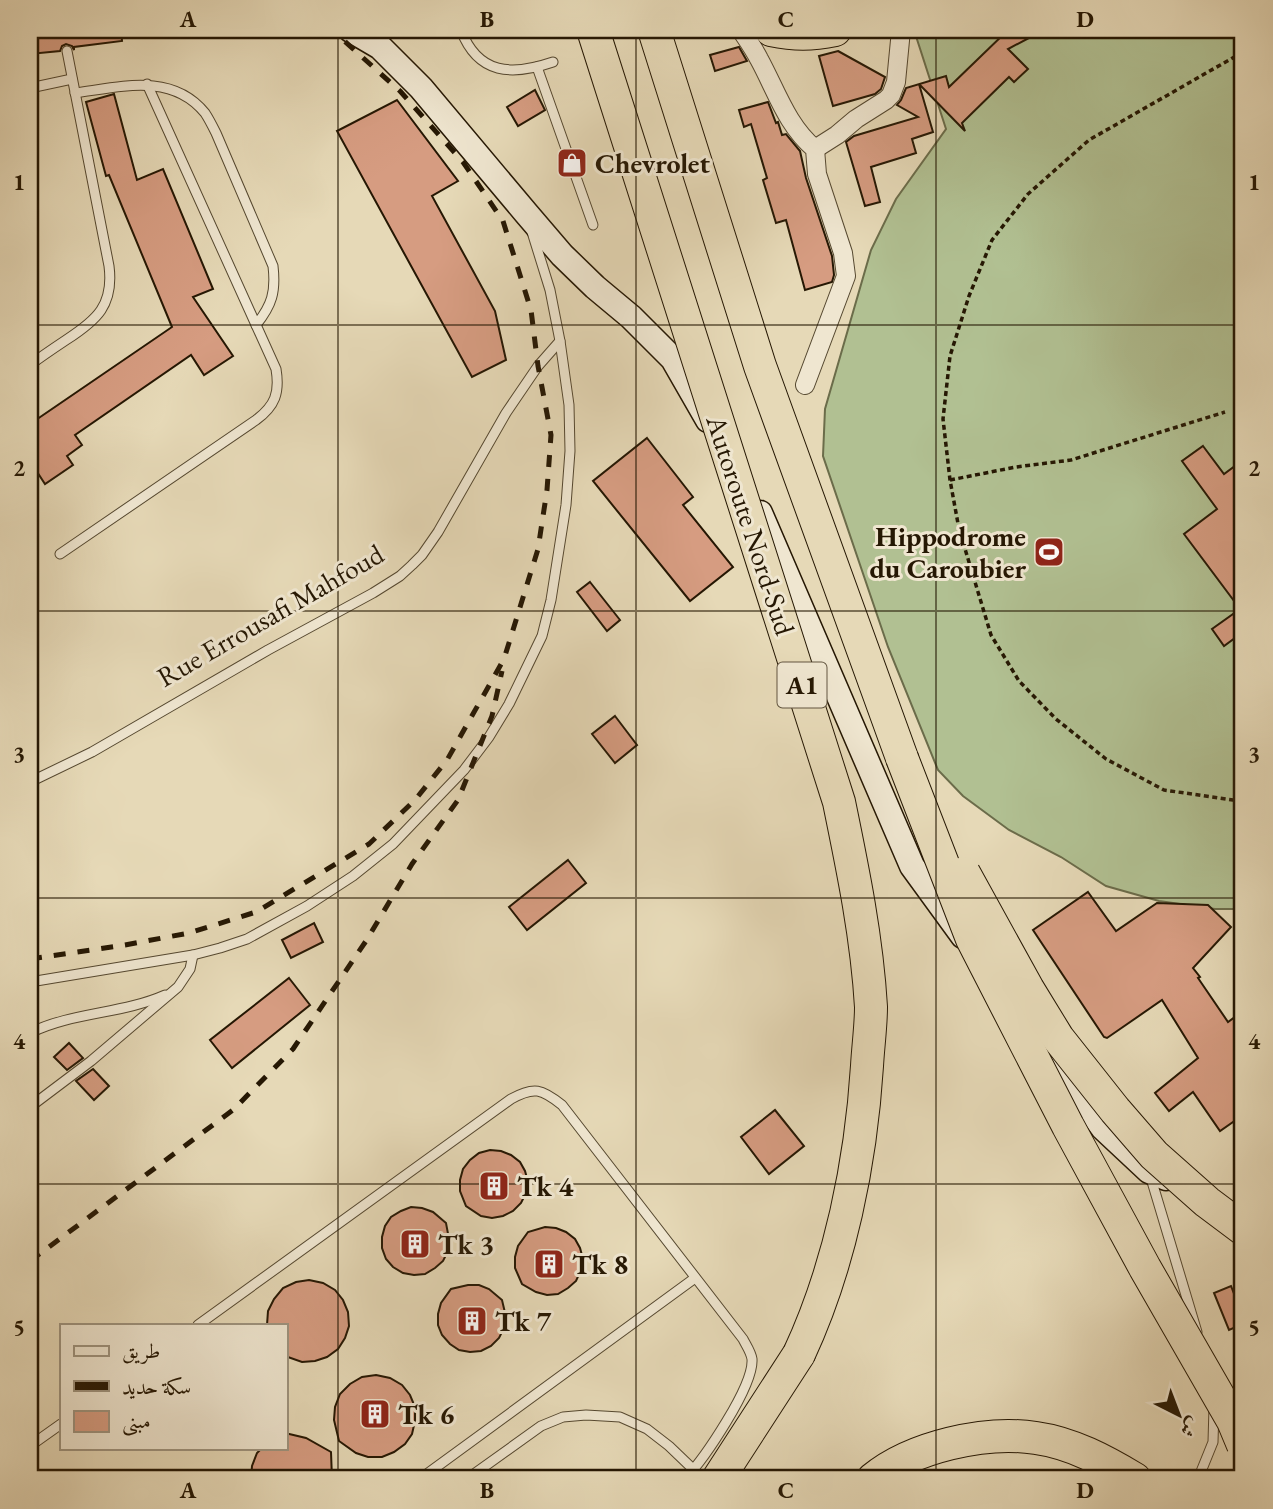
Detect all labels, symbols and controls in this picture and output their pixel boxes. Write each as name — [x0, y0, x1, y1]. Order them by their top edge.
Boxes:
text: A — [179, 4, 197, 34]
text: B — [480, 4, 494, 34]
text: C — [778, 4, 794, 34]
text: D — [1076, 4, 1094, 34]
place label: Chevrolet — [595, 145, 710, 181]
shop icon: Chevrolet — [555, 146, 589, 180]
text: 1 — [13, 167, 25, 197]
text: 1 — [1248, 167, 1260, 197]
street label: Autoroute Nord-Sud — [698, 409, 804, 640]
text: 2 — [13, 453, 25, 483]
text: 2 — [1248, 453, 1260, 483]
place label: Hippodrome du Caroubier — [869, 518, 1026, 586]
street label: Rue Errousafi Mahfoud — [150, 535, 391, 695]
sports icon: Hippodrome du Caroubier — [1032, 535, 1066, 569]
road number: A1 — [778, 663, 826, 708]
text: 3 — [13, 739, 25, 769]
text: 3 — [1248, 739, 1260, 769]
text: 4 — [13, 1026, 26, 1056]
text: 4 — [1248, 1026, 1261, 1056]
place label: Tk 4 — [517, 1168, 574, 1204]
building icon: Tk 4 — [477, 1169, 511, 1203]
place label: Tk 3 — [438, 1226, 494, 1262]
building icon: Tk 3 — [398, 1227, 432, 1261]
place label: Tk 8 — [572, 1246, 628, 1282]
building icon: Tk 8 — [532, 1247, 566, 1281]
place label: Tk 7 — [495, 1303, 551, 1339]
building icon: Tk 7 — [455, 1304, 489, 1338]
text: 5 — [13, 1312, 25, 1342]
text: 5 — [1248, 1312, 1260, 1342]
legend — [60, 1324, 287, 1450]
text: طريق — [122, 1337, 160, 1364]
text: سكة حديد — [122, 1373, 191, 1400]
north arrow — [1144, 1380, 1214, 1450]
place label: Tk 6 — [398, 1396, 454, 1432]
building icon: Tk 6 — [358, 1397, 392, 1431]
text: مبنى — [122, 1407, 151, 1436]
text: ش — [1175, 1412, 1205, 1443]
text: A — [179, 1475, 197, 1505]
text: B — [480, 1475, 494, 1505]
text: C — [778, 1475, 794, 1505]
text: D — [1076, 1475, 1094, 1505]

